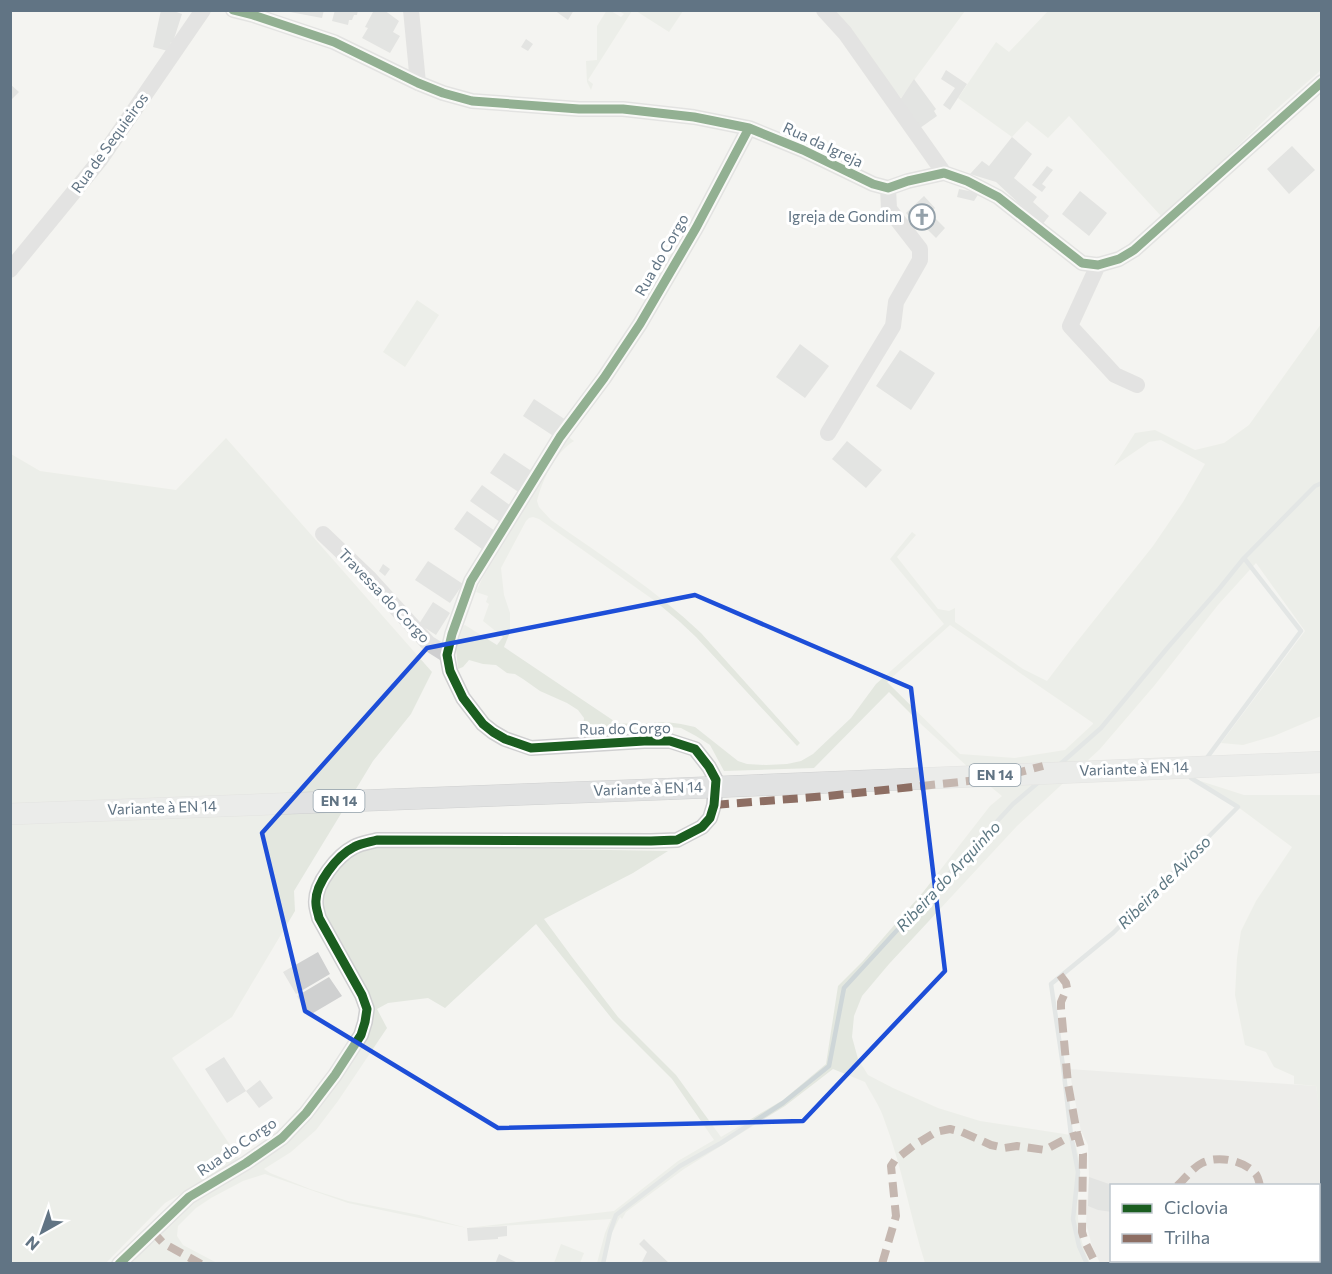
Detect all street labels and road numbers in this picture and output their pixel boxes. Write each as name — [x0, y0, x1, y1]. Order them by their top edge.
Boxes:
street label: Rua de Sequieiros — [67, 89, 152, 196]
street label: Rua da Igreja — [781, 118, 866, 170]
street label: Rua do Corgo — [630, 210, 692, 299]
street label: Travessa do Corgo — [335, 544, 434, 646]
street label: Rua do Corgo — [579, 718, 671, 738]
street label: Variante à EN 14 — [1079, 757, 1189, 779]
road number: EN 14 — [970, 764, 1020, 786]
street label: Variante à EN 14 — [593, 777, 703, 799]
road number: EN 14 — [314, 790, 364, 812]
street label: Variante à EN 14 — [107, 796, 217, 818]
street label: Rua do Corgo — [193, 1113, 280, 1179]

